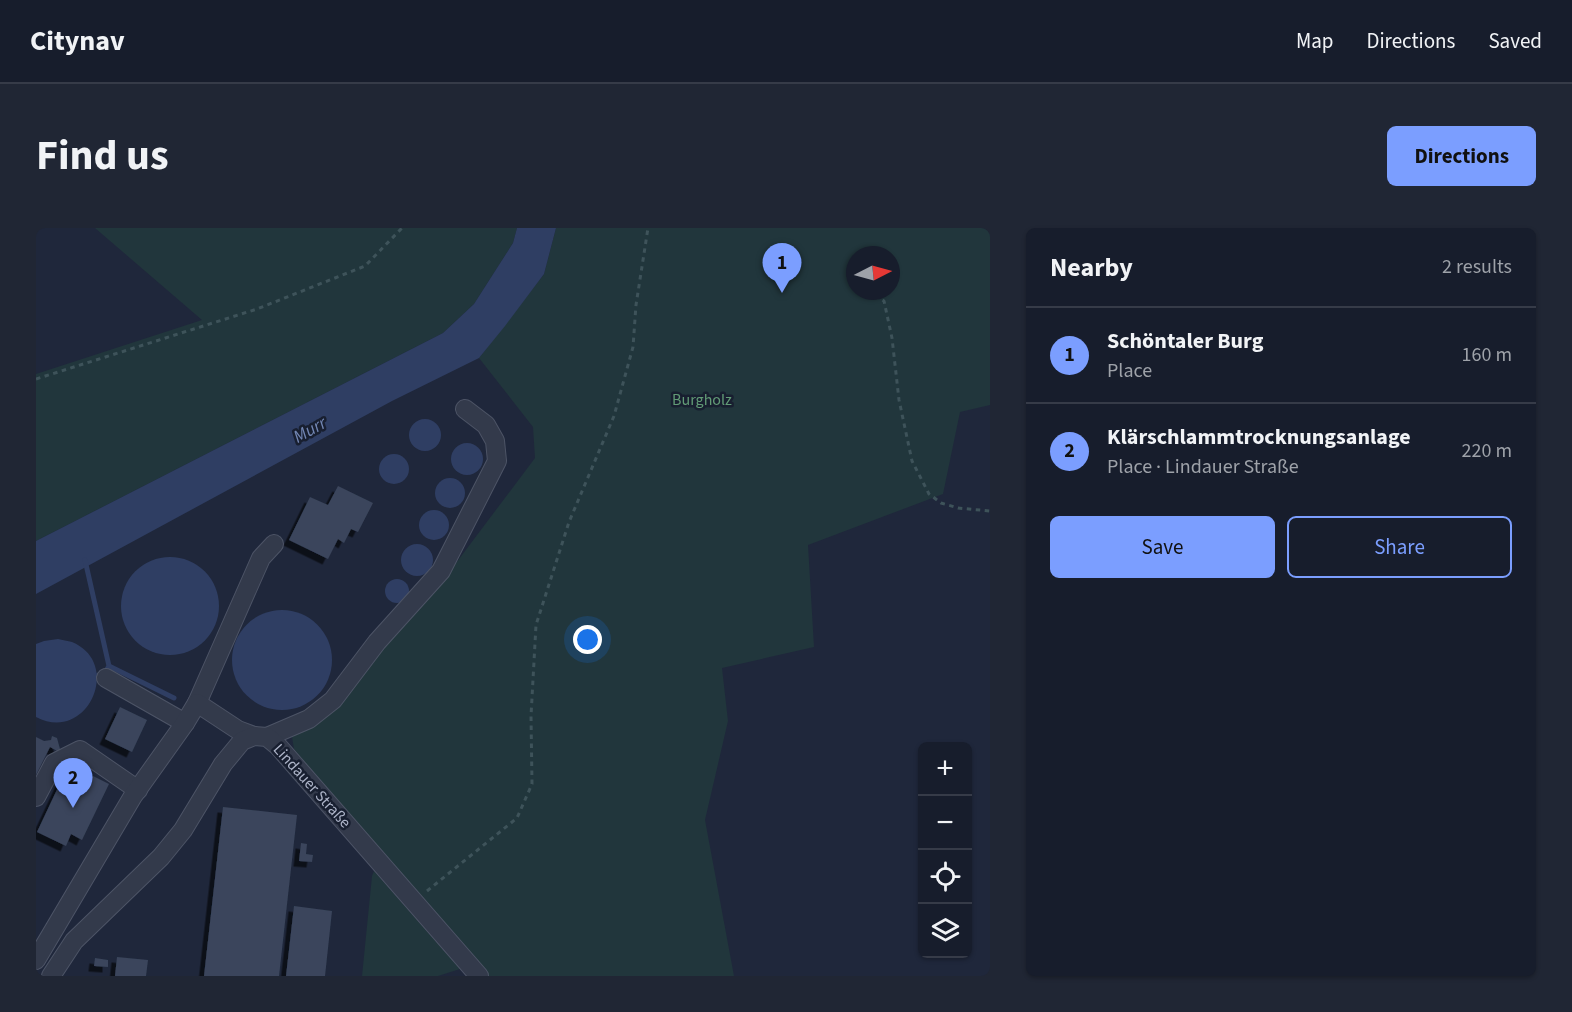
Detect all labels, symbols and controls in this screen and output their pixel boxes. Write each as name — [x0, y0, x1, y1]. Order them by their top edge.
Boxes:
text: Citynav — [30, 21, 125, 61]
text: Map — [1296, 26, 1334, 56]
text: Directions — [1367, 26, 1455, 56]
text: Saved — [1488, 26, 1542, 56]
text: Find us — [36, 126, 169, 186]
button: Directions — [1387, 126, 1536, 186]
pin: 1 — [762, 244, 802, 293]
north arrow — [846, 246, 900, 300]
text: Nearby — [1050, 249, 1133, 286]
text: 2 results — [1442, 253, 1512, 281]
text: Schöntaler Burg — [1107, 325, 1263, 357]
text: 1 — [1064, 341, 1075, 369]
text: 160 m — [1462, 341, 1512, 369]
text: Place — [1107, 357, 1152, 385]
park label: Burgholz — [672, 389, 732, 411]
water label: Murr — [289, 410, 332, 449]
text: Klärschlammtrocknungsanlage — [1107, 421, 1411, 453]
text: 2 — [1064, 437, 1075, 465]
text: 220 m — [1462, 437, 1512, 465]
text: Place · Lindauer Straße — [1107, 453, 1299, 481]
button: Save — [1050, 516, 1275, 578]
button: Share — [1287, 516, 1512, 578]
your location — [573, 625, 602, 654]
street label: Lindauer Straße — [268, 739, 356, 833]
map controls — [918, 742, 972, 958]
button: + — [918, 742, 972, 796]
pin: 2 — [54, 758, 93, 808]
button: − — [918, 796, 972, 850]
button: locate — [918, 850, 972, 904]
button: layers — [918, 904, 972, 958]

